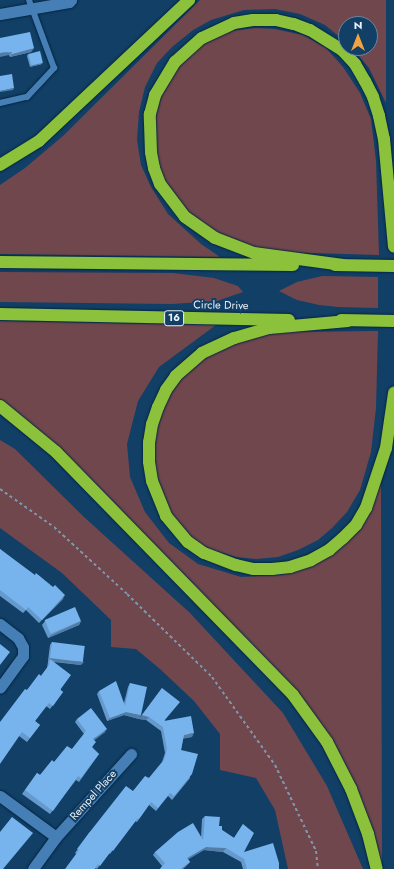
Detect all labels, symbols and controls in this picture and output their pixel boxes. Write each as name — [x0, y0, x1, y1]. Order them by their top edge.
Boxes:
north arrow — [338, 16, 378, 56]
text: N — [354, 17, 362, 33]
street label: Circle Drive — [193, 298, 249, 312]
road number: 16 — [164, 310, 184, 326]
street label: Rempel Place — [67, 767, 119, 823]

